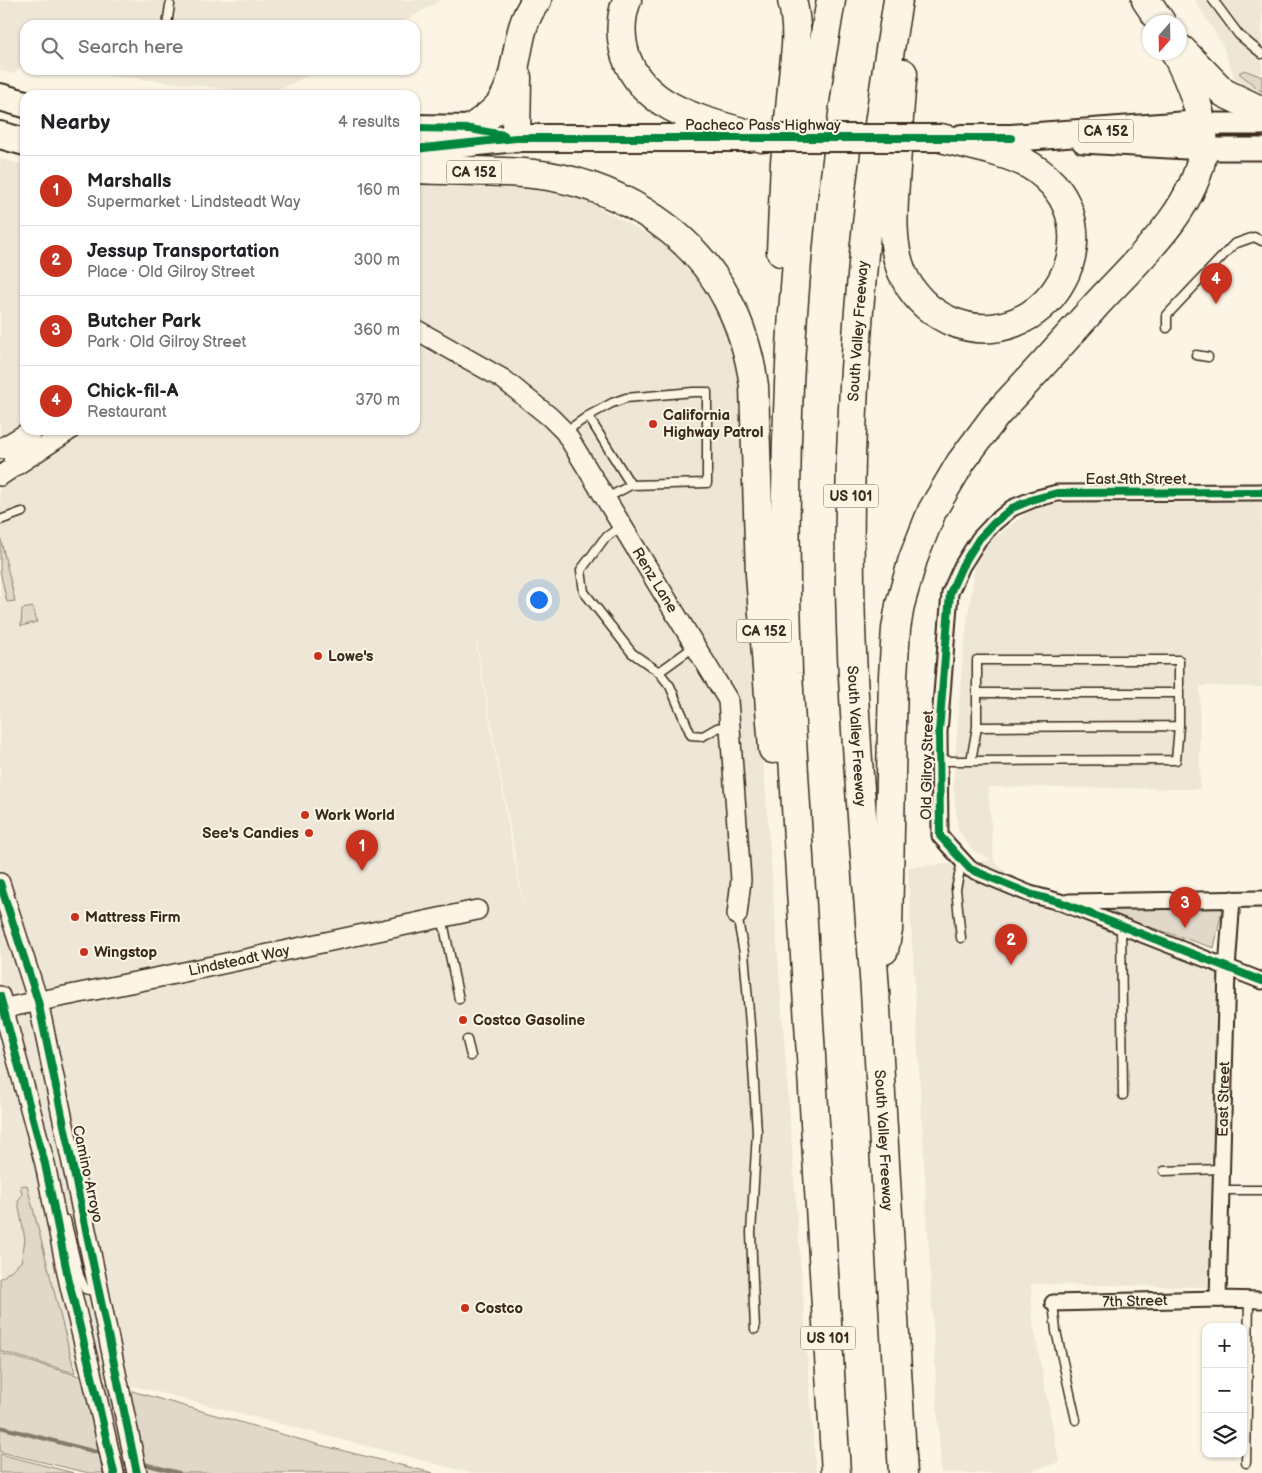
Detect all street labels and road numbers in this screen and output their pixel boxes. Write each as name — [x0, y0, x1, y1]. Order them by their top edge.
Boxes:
street label: Pacheco Pass Highway — [685, 116, 841, 135]
road number: CA 152 — [1078, 120, 1134, 142]
road number: CA 152 — [446, 160, 502, 183]
street label: South Valley Freeway — [844, 260, 873, 402]
street label: East 9th Street — [1086, 470, 1187, 489]
road number: US 101 — [824, 484, 878, 508]
street label: Renz Lane — [627, 544, 682, 617]
road number: CA 152 — [736, 620, 792, 642]
street label: South Valley Freeway — [843, 665, 870, 808]
street label: Old Gilroy Street — [917, 710, 938, 820]
street label: Lindsteadt Way — [187, 941, 292, 981]
street label: East Street — [1213, 1061, 1234, 1137]
street label: South Valley Freeway — [870, 1069, 897, 1211]
street label: Camino Arroyo — [68, 1124, 107, 1225]
street label: 7th Street — [1102, 1291, 1168, 1312]
road number: US 101 — [800, 1326, 856, 1350]

